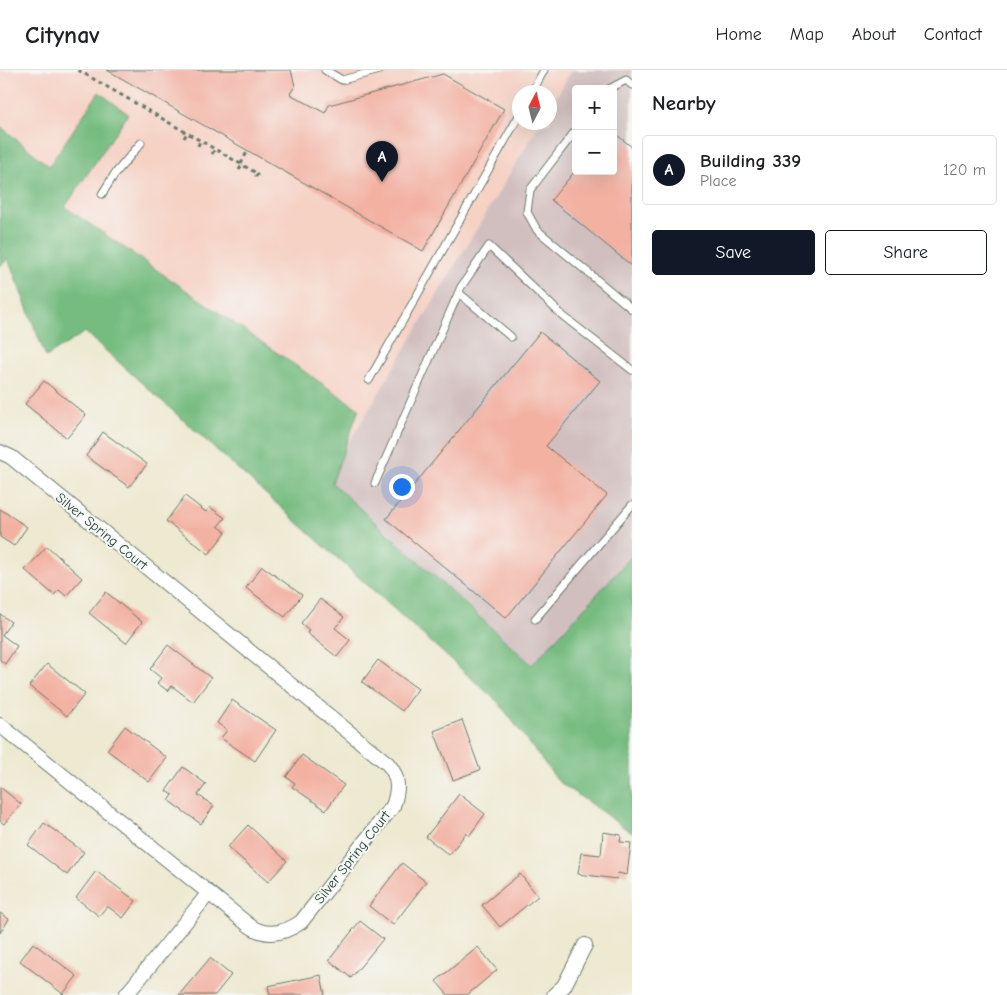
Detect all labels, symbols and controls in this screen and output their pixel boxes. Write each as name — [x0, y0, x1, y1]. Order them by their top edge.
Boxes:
text: Citynav — [25, 21, 100, 49]
text: Home — [715, 24, 762, 45]
text: Map — [790, 24, 824, 45]
text: About — [852, 24, 896, 45]
text: Contact — [924, 24, 982, 45]
north arrow — [512, 85, 557, 130]
map controls — [572, 85, 617, 175]
button: + — [572, 85, 617, 130]
text: Nearby — [652, 91, 716, 115]
button: − — [572, 130, 617, 175]
pin: A — [366, 141, 398, 182]
text: Building 339 — [700, 150, 801, 172]
text: A — [665, 161, 673, 179]
text: 120 m — [943, 161, 986, 179]
text: Place — [700, 172, 736, 190]
button: Save — [652, 230, 815, 275]
button: Share — [825, 230, 987, 275]
your location — [389, 474, 415, 500]
street label: Silver Spring Court — [52, 489, 152, 574]
street label: Silver Spring Court — [311, 807, 395, 907]

